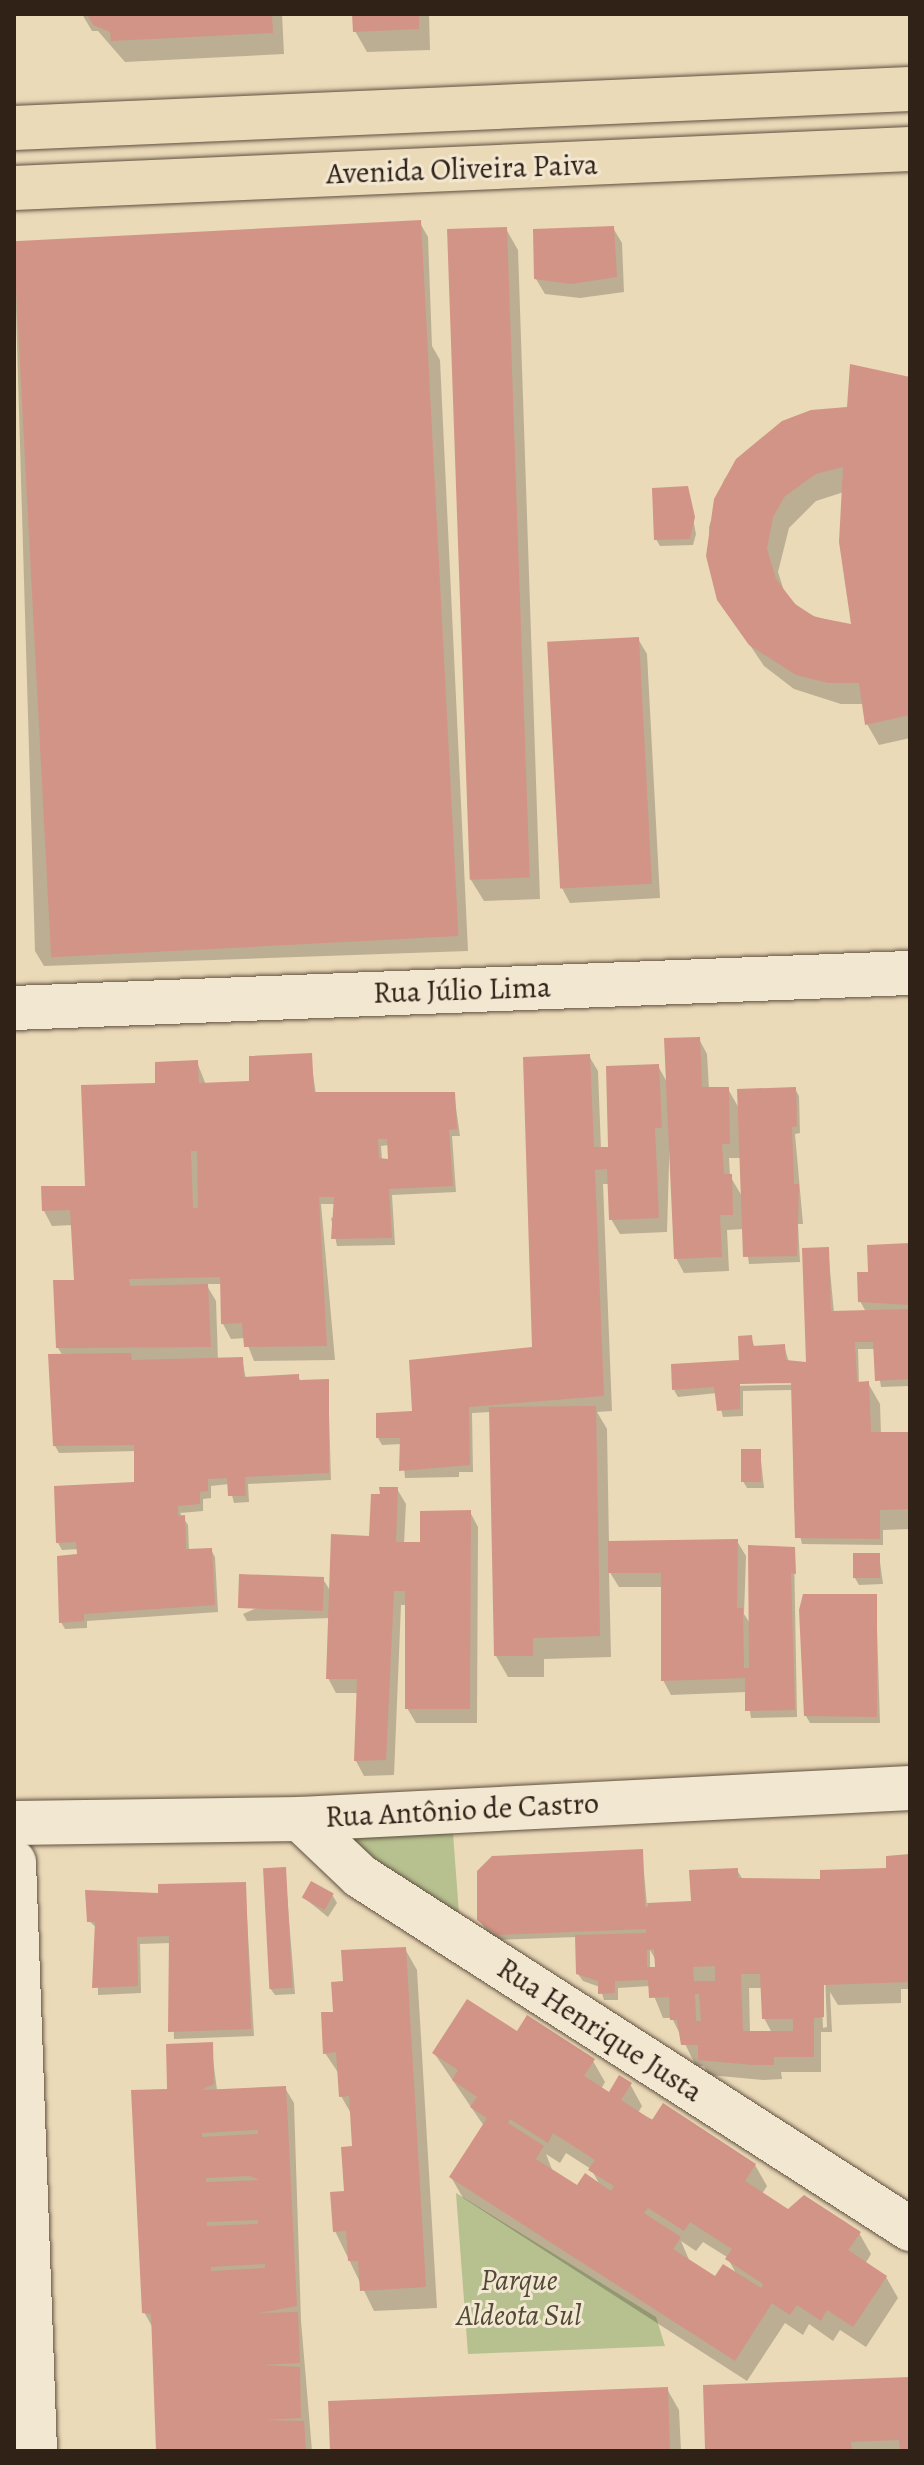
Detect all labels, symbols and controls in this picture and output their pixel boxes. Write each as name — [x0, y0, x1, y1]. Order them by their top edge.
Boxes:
street label: Avenida Oliveira Paiva — [326, 146, 598, 192]
street label: Rua Júlio Lima — [372, 969, 552, 1011]
street label: Rua Antônio de Castro — [324, 1785, 600, 1835]
street label: Rua Henrique Justa — [491, 1950, 709, 2110]
park label: Parque Aldeota Sul — [457, 2262, 581, 2332]

